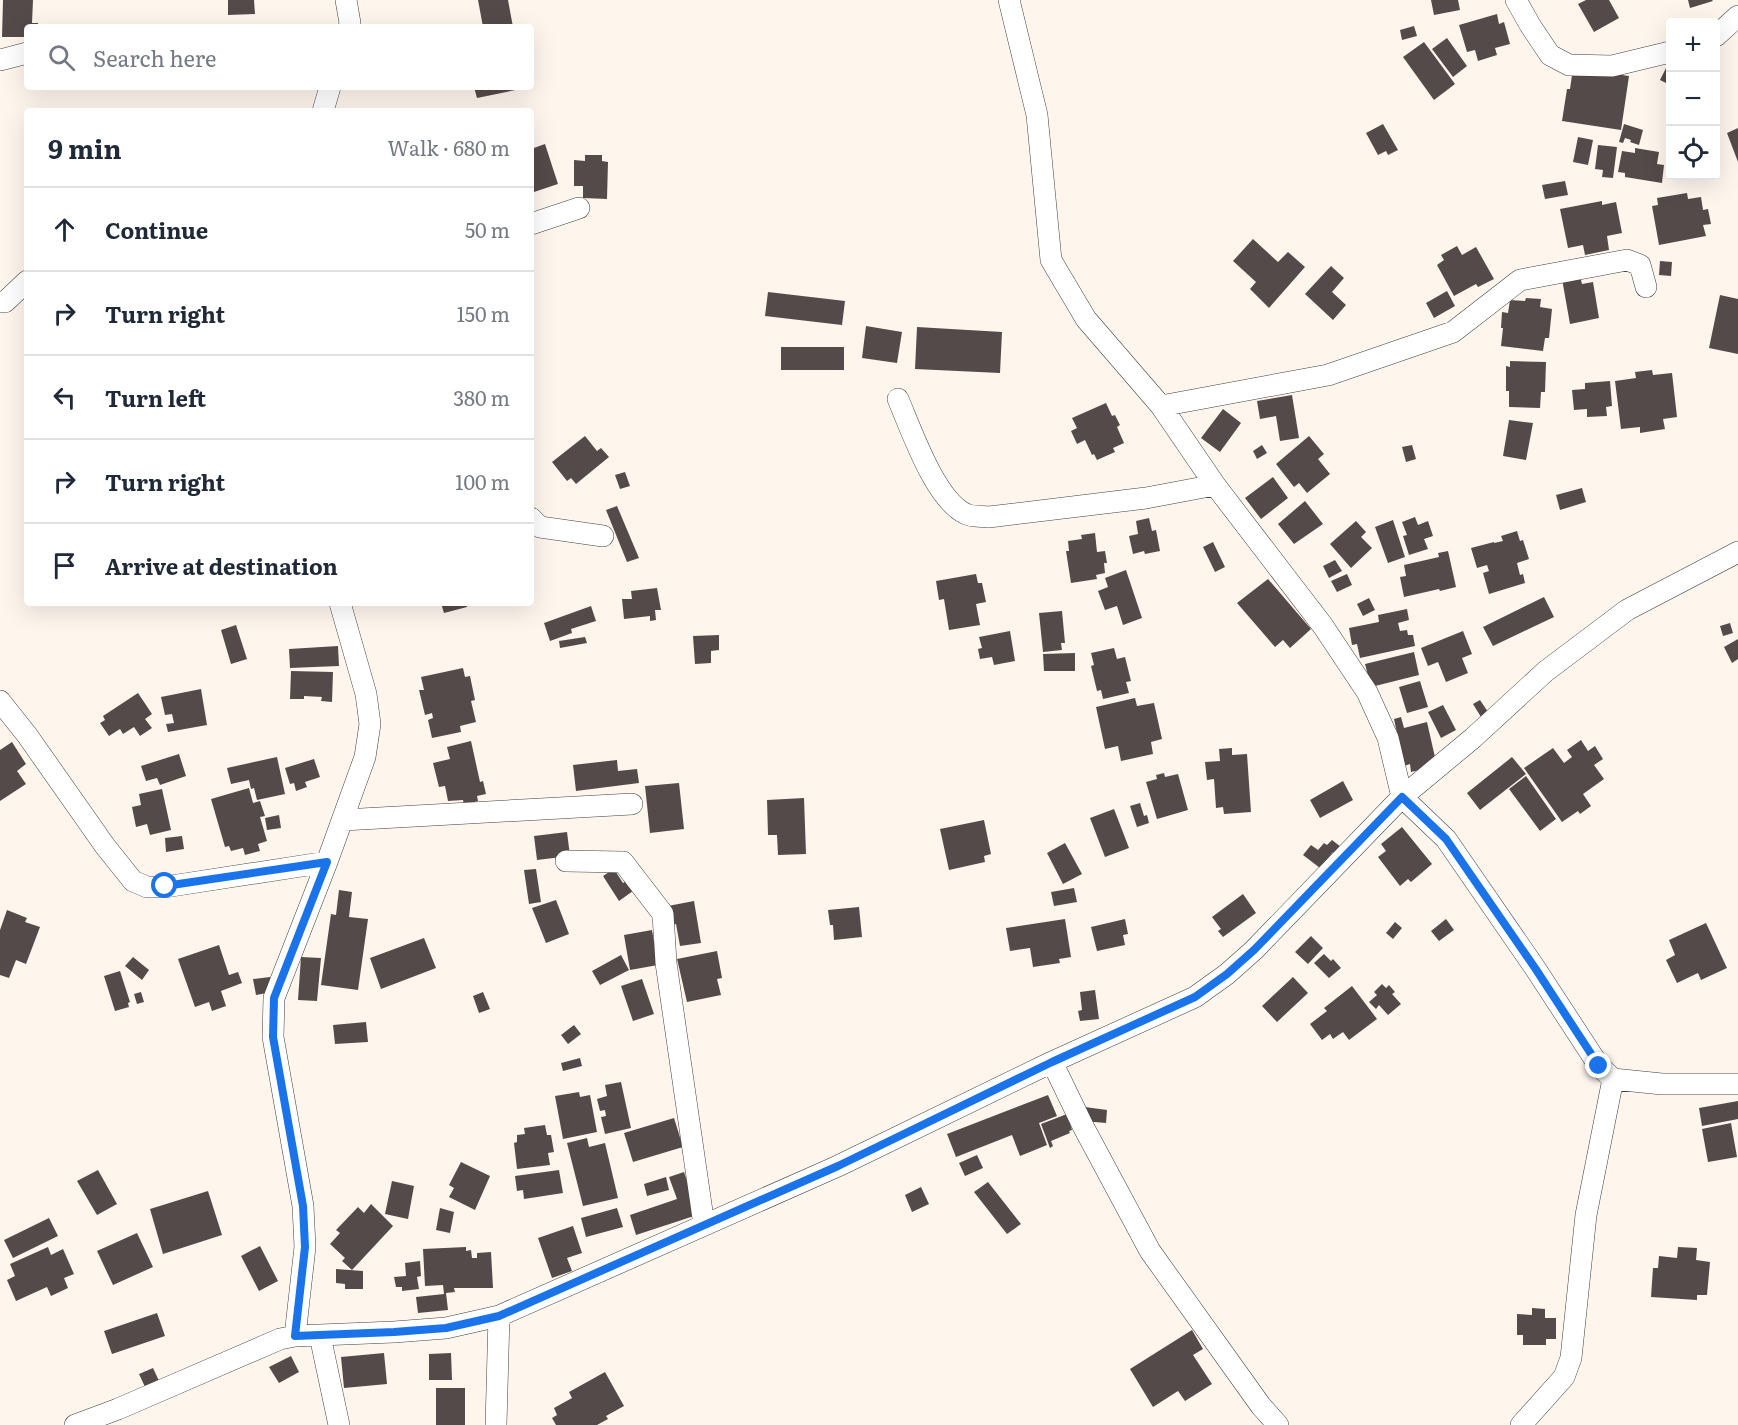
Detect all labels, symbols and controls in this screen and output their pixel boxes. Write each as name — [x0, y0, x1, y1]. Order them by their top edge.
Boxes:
map controls — [1666, 18, 1720, 180]
button: + — [1666, 18, 1720, 72]
search box — [24, 24, 534, 90]
icon: search — [45, 41, 78, 74]
text: Search here — [93, 41, 216, 74]
button: − — [1666, 72, 1720, 126]
button: locate — [1666, 126, 1720, 180]
text: 9 min — [48, 128, 122, 167]
text: Walk · 680 m — [387, 132, 510, 162]
icon: ahead — [48, 213, 81, 246]
text: Continue — [105, 213, 208, 246]
text: 50 m — [465, 214, 510, 244]
icon: right — [48, 297, 81, 330]
text: Turn right — [105, 297, 225, 330]
text: 150 m — [457, 298, 510, 328]
icon: left — [48, 381, 81, 414]
text: Turn left — [105, 381, 206, 414]
text: 380 m — [453, 382, 510, 412]
icon: right — [48, 465, 81, 498]
text: Turn right — [105, 465, 225, 498]
text: 100 m — [455, 466, 510, 496]
icon: arrive — [48, 549, 81, 582]
text: Arrive at destination — [105, 549, 338, 582]
route start — [151, 872, 177, 898]
route end — [1585, 1052, 1611, 1078]

